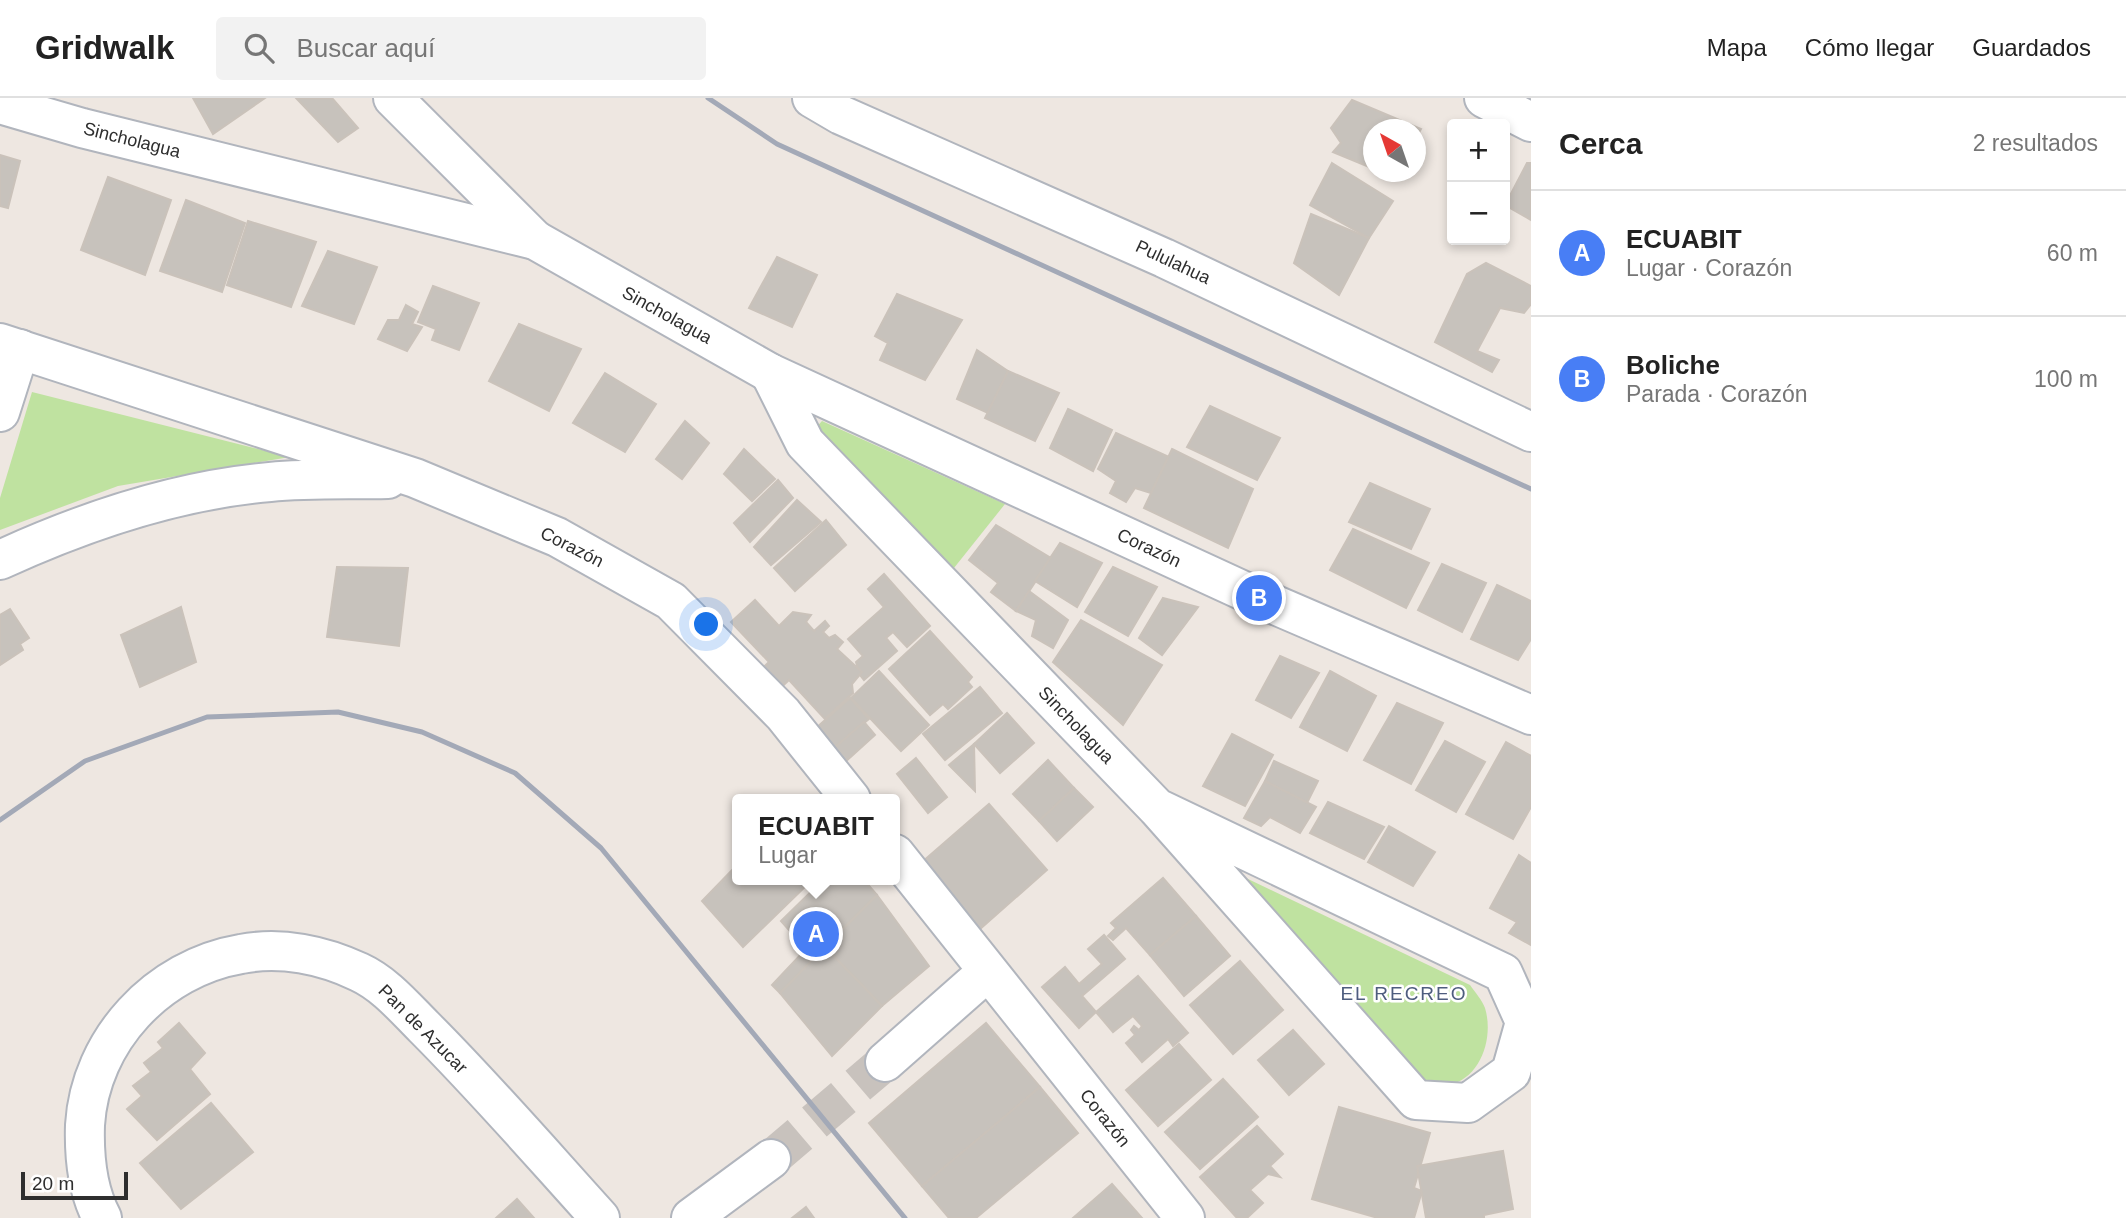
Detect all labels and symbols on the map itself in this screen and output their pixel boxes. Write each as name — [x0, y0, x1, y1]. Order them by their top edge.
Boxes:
street label: Sincholagua — [82, 118, 183, 162]
north arrow — [1363, 119, 1426, 182]
street label: Pululahua — [1132, 236, 1214, 288]
street label: Sincholagua — [619, 282, 716, 348]
street label: Corazón — [537, 523, 607, 571]
street label: Corazón — [1114, 525, 1184, 571]
pin: B — [1236, 572, 1282, 624]
your location — [689, 607, 723, 641]
street label: Sincholagua — [1034, 682, 1118, 768]
pin: A — [793, 908, 839, 960]
street label: Pan de Azucar — [375, 981, 471, 1077]
district label: EL RECREO — [1340, 983, 1468, 1004]
street label: Corazón — [1076, 1085, 1134, 1151]
scale bar — [21, 1169, 128, 1201]

